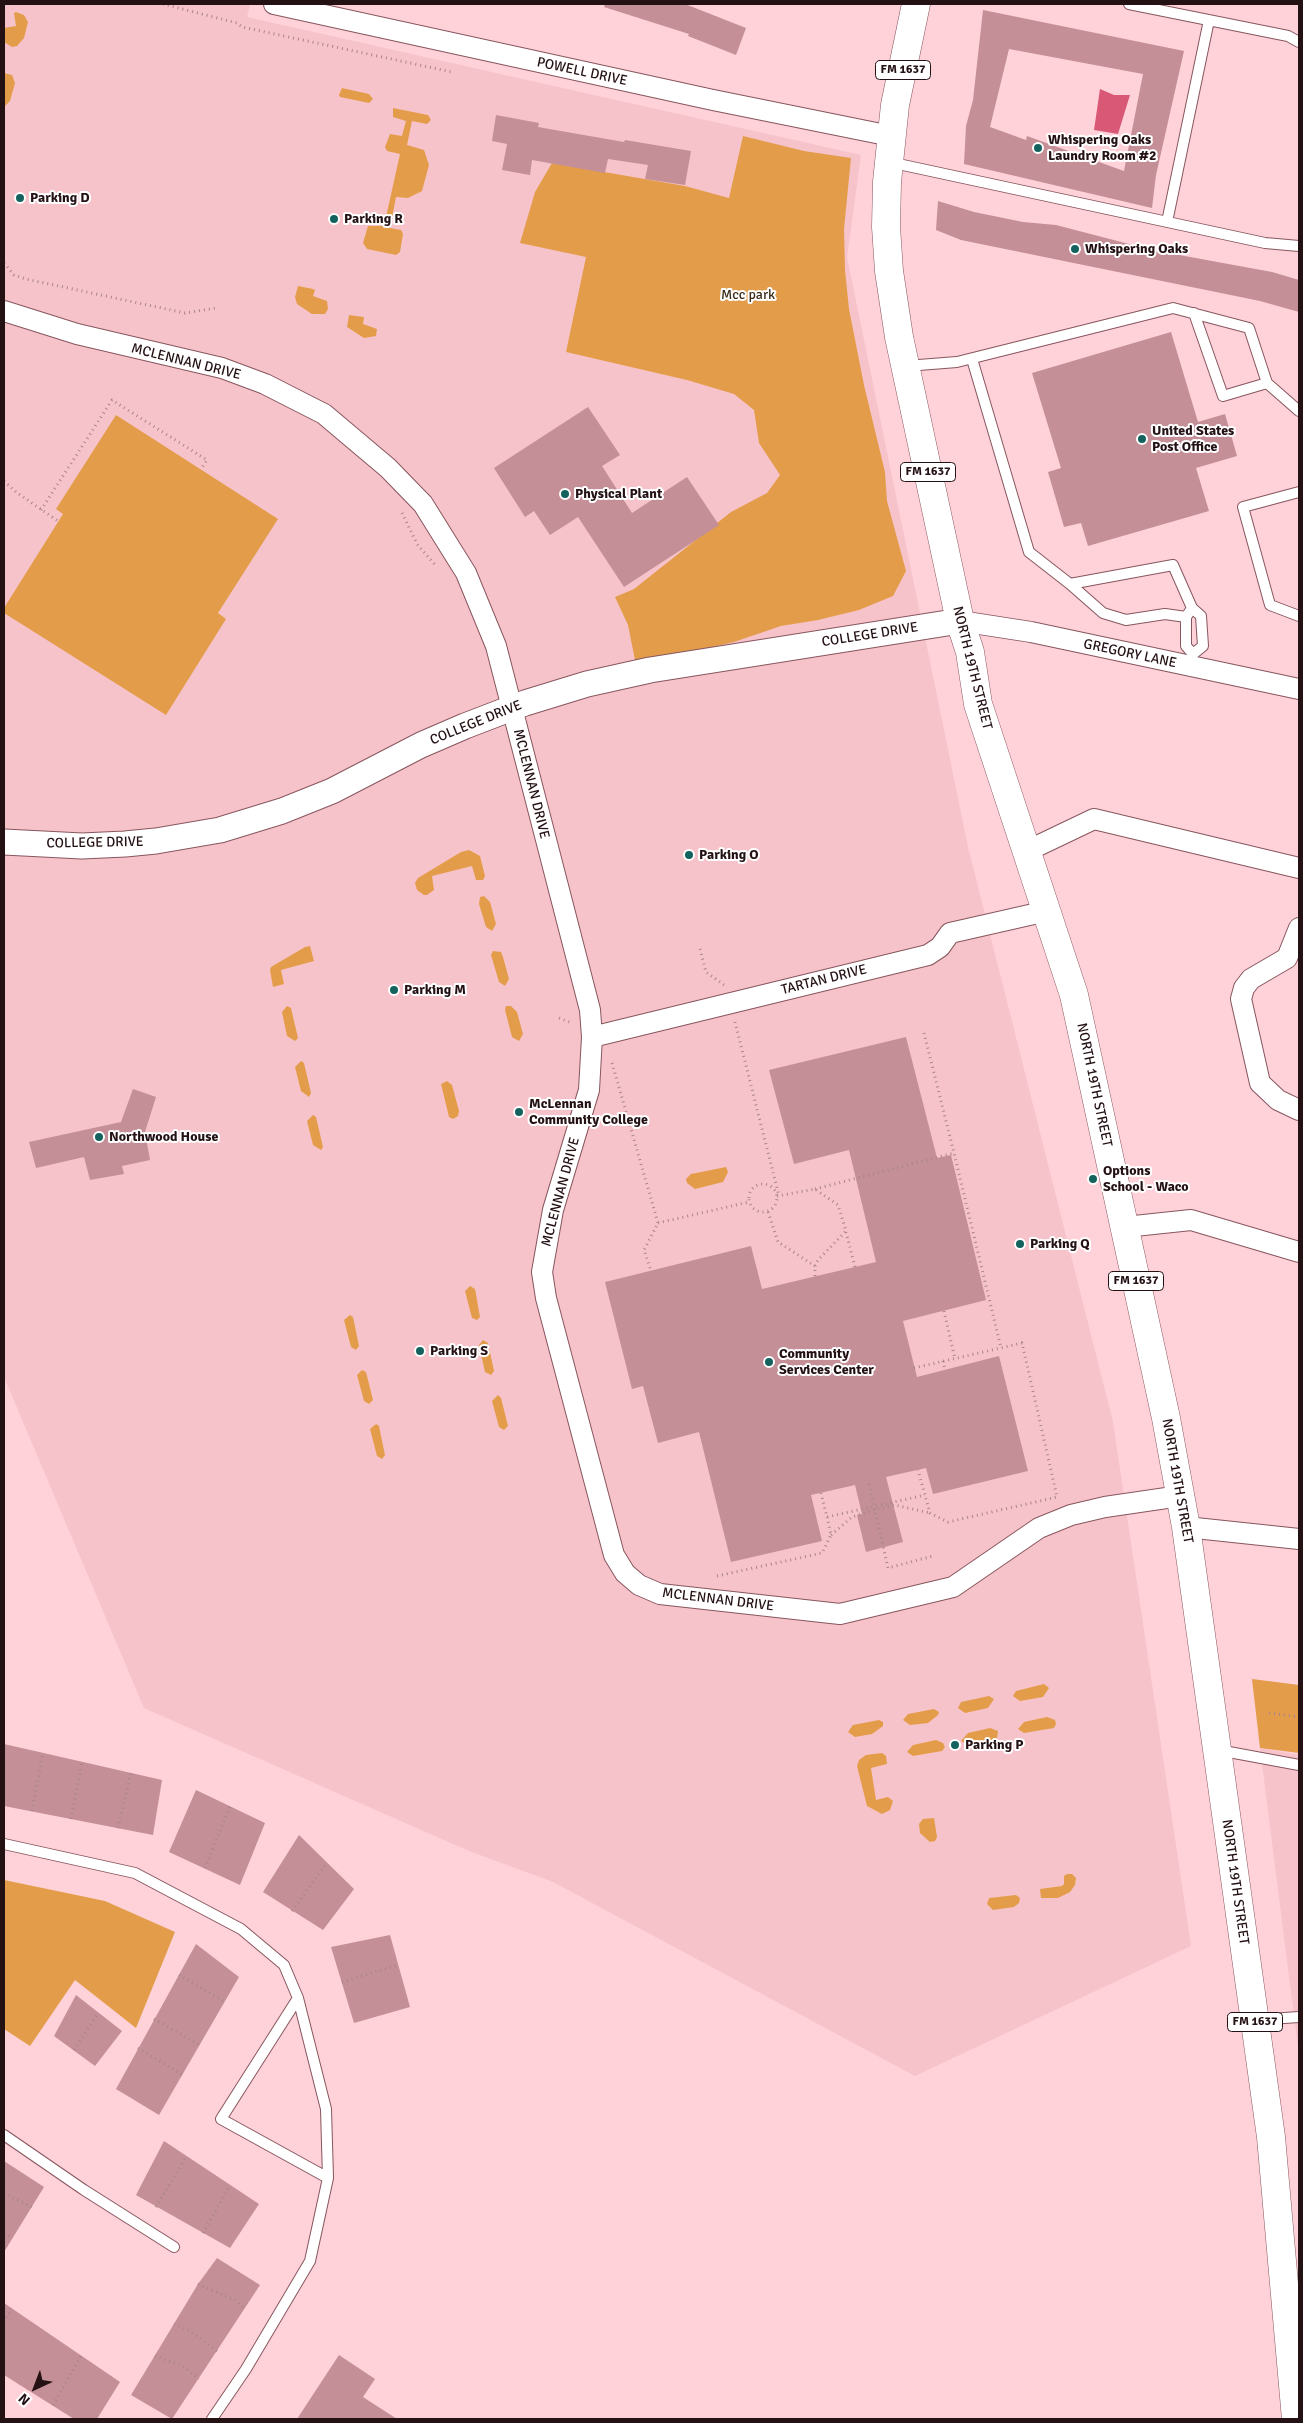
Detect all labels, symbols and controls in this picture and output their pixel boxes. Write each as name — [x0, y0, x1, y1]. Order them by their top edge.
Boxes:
street label: POWELL DRIVE — [535, 54, 629, 90]
road number: FM 1637 — [876, 60, 930, 80]
place label: Whispering Oaks Laundry Room #2 — [1048, 132, 1156, 164]
marker: Whispering Oaks Laundry Room #2 — [1032, 142, 1044, 154]
place label: Parking D — [30, 190, 90, 206]
marker: Parking D — [14, 192, 26, 204]
place label: Parking R — [344, 211, 403, 227]
marker: Parking R — [328, 213, 340, 225]
place label: Whispering Oaks — [1085, 241, 1188, 257]
marker: Whispering Oaks — [1069, 243, 1081, 255]
park label: Mcc park — [721, 287, 775, 303]
street label: MCLENNAN DRIVE — [129, 340, 243, 384]
place label: United States Post Office — [1152, 423, 1234, 456]
marker: United States Post Office — [1136, 433, 1148, 445]
road number: FM 1637 — [900, 462, 956, 482]
place label: Physical Plant — [575, 486, 662, 502]
marker: Physical Plant — [559, 488, 571, 500]
street label: NORTH 19TH STREET — [949, 605, 995, 731]
street label: COLLEGE DRIVE — [821, 619, 919, 651]
street label: GREGORY LANE — [1082, 636, 1178, 672]
street label: COLLEGE DRIVE — [428, 697, 524, 749]
street label: MCLENNAN DRIVE — [509, 727, 553, 841]
street label: COLLEGE DRIVE — [46, 834, 144, 852]
place label: Parking O — [699, 847, 759, 863]
marker: Parking O — [683, 849, 695, 861]
street label: TARTAN DRIVE — [780, 961, 868, 999]
place label: Parking M — [404, 982, 466, 998]
marker: Parking M — [388, 984, 400, 996]
street label: NORTH 19TH STREET — [1073, 1021, 1115, 1149]
place label: McLennan Community College — [529, 1096, 648, 1128]
marker: McLennan Community College — [513, 1106, 525, 1118]
place label: Northwood House — [109, 1129, 218, 1145]
marker: Northwood House — [93, 1131, 105, 1143]
street label: MCLENNAN DRIVE — [538, 1135, 584, 1249]
place label: Options School - Waco — [1103, 1163, 1189, 1196]
marker: Options School - Waco — [1087, 1173, 1099, 1185]
place label: Parking Q — [1030, 1236, 1090, 1252]
marker: Parking Q — [1014, 1238, 1026, 1250]
road number: FM 1637 — [1108, 1272, 1164, 1290]
place label: Parking S — [430, 1343, 488, 1359]
marker: Parking S — [414, 1345, 426, 1357]
place label: Community Services Center — [779, 1346, 874, 1378]
marker: Community Services Center — [763, 1356, 775, 1368]
street label: NORTH 19TH STREET — [1158, 1417, 1196, 1545]
street label: MCLENNAN DRIVE — [661, 1585, 775, 1615]
place label: Parking P — [965, 1737, 1024, 1753]
marker: Parking P — [949, 1739, 961, 1751]
street label: NORTH 19TH STREET — [1218, 1818, 1252, 1946]
road number: FM 1637 — [1228, 2012, 1282, 2031]
north arrow — [10, 2363, 60, 2413]
text: N — [15, 2390, 34, 2409]

